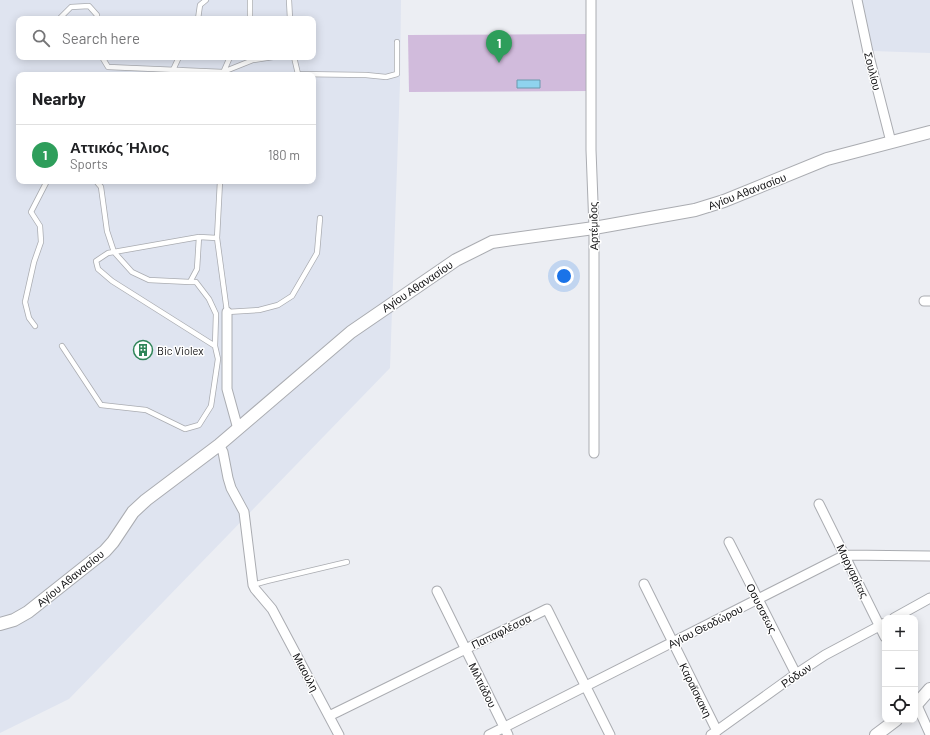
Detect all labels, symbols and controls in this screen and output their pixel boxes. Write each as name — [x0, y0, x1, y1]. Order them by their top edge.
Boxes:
search box — [16, 16, 316, 60]
icon: search — [30, 27, 52, 49]
text: Search here — [62, 29, 140, 47]
pin: 1 — [486, 30, 512, 63]
street label: Σουλίου — [862, 50, 884, 92]
text: Nearby — [32, 88, 86, 108]
text: Αττικός Ήλιος — [70, 138, 169, 156]
text: 1 — [43, 147, 47, 163]
text: 180 m — [268, 147, 300, 163]
text: Sports — [70, 156, 108, 172]
street label: Αγίου Αθανασίου — [706, 170, 788, 212]
street label: Αρτέμιδος — [586, 202, 600, 250]
street label: Αγίου Αθανασίου — [379, 258, 455, 314]
your location — [554, 266, 574, 286]
building icon: Bic Violex — [132, 339, 154, 361]
place label: Bic Violex — [157, 344, 203, 357]
street label: Μαργαρίτας — [834, 542, 872, 600]
street label: Αγίου Αθανασίου — [34, 547, 106, 609]
street label: Οσυσσεως — [744, 581, 780, 635]
street label: Αγίου Θεοδώρου — [665, 602, 745, 650]
street label: Παπαφλέσσα — [469, 611, 534, 651]
map controls — [882, 615, 918, 723]
button: + — [882, 615, 918, 651]
street label: Μιαούλη — [290, 651, 322, 693]
button: − — [882, 651, 918, 687]
street label: Μιλτιάδου — [467, 660, 499, 710]
street label: Ρόδων — [778, 660, 814, 690]
street label: Καραϊσκακη — [677, 661, 715, 719]
button: locate — [882, 687, 918, 723]

